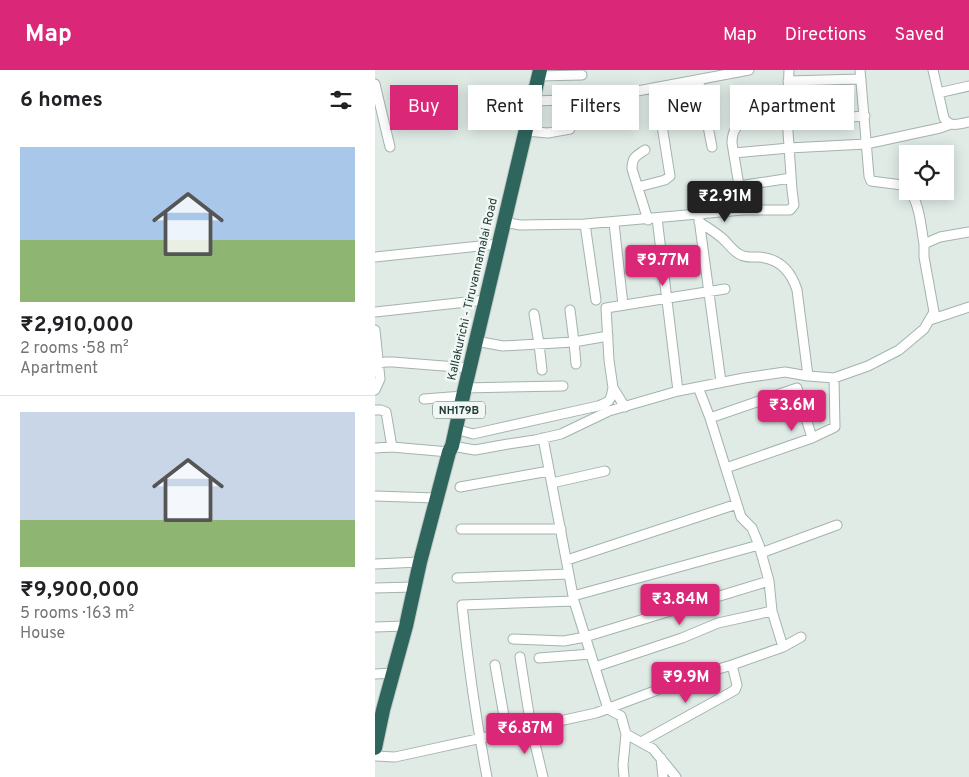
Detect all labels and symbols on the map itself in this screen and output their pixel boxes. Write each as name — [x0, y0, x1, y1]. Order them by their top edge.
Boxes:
pin: ₹2.91M — [684, 180, 766, 223]
street label: Kallakurichi - Tiruvannamalai Road — [444, 196, 502, 382]
pin: ₹9.77M — [622, 244, 704, 287]
pin: ₹3.6M — [757, 390, 827, 432]
road number: NH179B — [433, 402, 485, 418]
pin: ₹3.84M — [639, 584, 721, 626]
pin: ₹9.9M — [651, 662, 721, 704]
pin: ₹6.87M — [484, 712, 566, 755]

